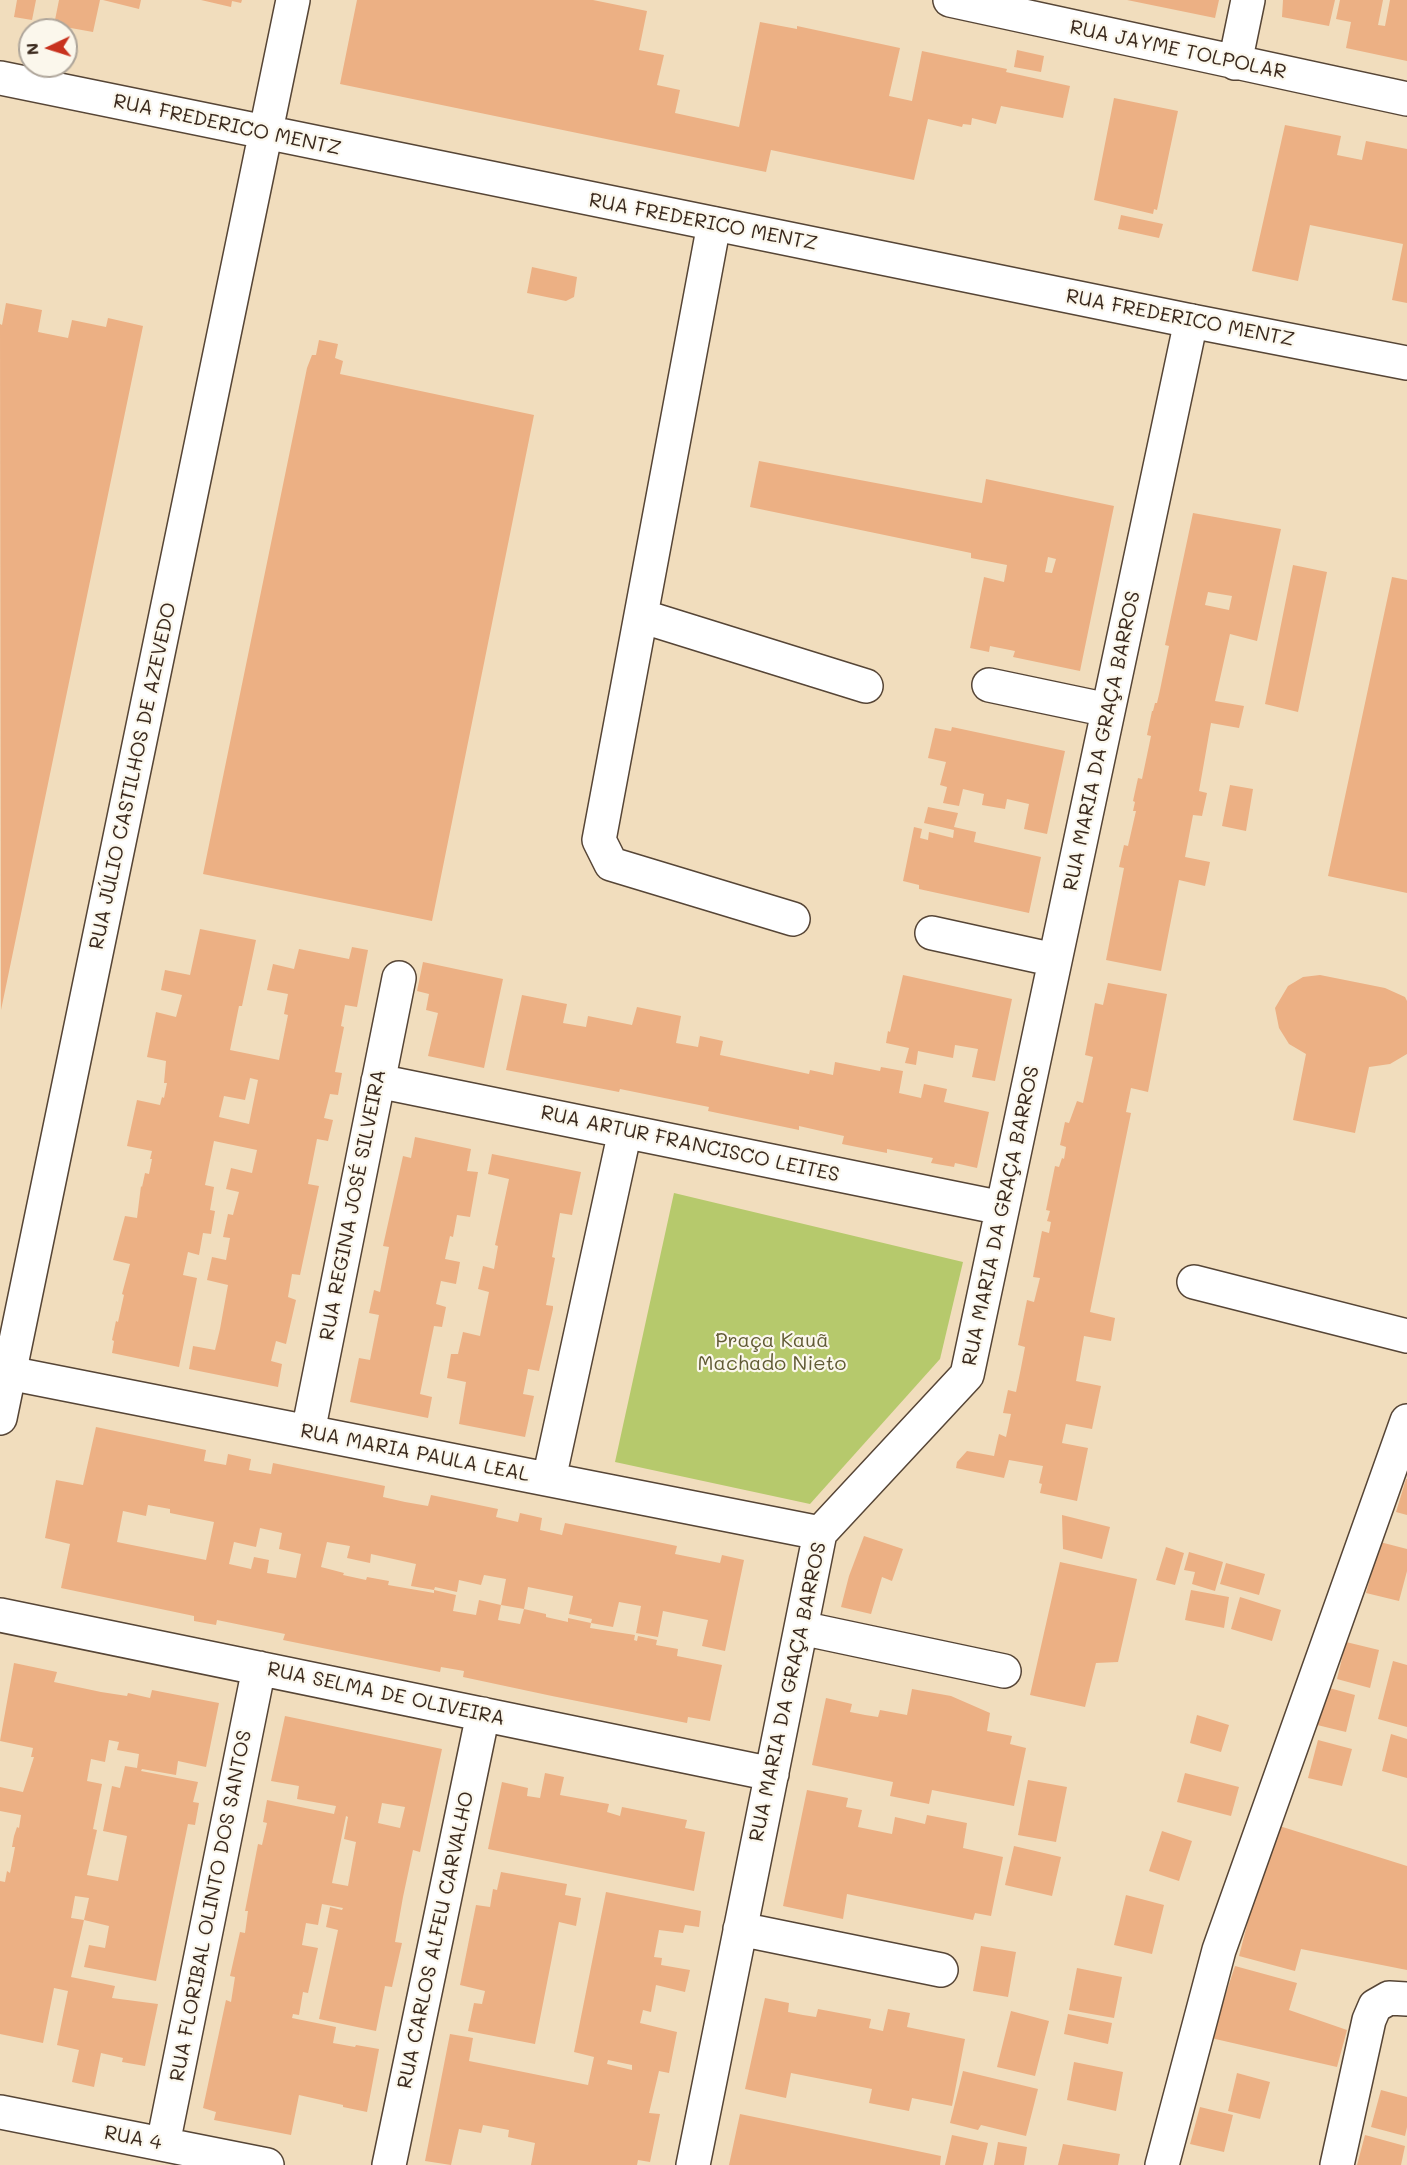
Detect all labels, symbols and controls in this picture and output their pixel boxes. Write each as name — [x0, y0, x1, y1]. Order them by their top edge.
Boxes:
street label: RUA JAYME TOLPOLAR — [1067, 15, 1289, 85]
north arrow — [18, 18, 78, 78]
text: N — [21, 42, 42, 56]
street label: RUA FREDERICO MENTZ — [111, 89, 343, 161]
street label: RUA FREDERICO MENTZ — [587, 188, 819, 256]
street label: RUA FREDERICO MENTZ — [1064, 284, 1296, 352]
street label: RUA MARIA DA GRAÇA BARROS — [1058, 589, 1146, 893]
street label: RUA JÚLIO CASTILHOS DE AZEVEDO — [84, 600, 182, 952]
street label: RUA MARIA DA GRAÇA BARROS — [957, 1064, 1045, 1368]
street label: RUA REGINA JOSÉ SILVEIRA — [315, 1068, 391, 1342]
street label: RUA ARTUR FRANCISCO LEITES — [538, 1101, 842, 1187]
park label: Praça Kauã Machado Nieto — [698, 1329, 846, 1376]
street label: RUA MARIA PAULA LEAL — [298, 1419, 532, 1487]
street label: RUA MARIA DA GRAÇA BARROS — [744, 1540, 832, 1844]
street label: RUA SELMA DE OLIVEIRA — [265, 1657, 507, 1731]
street label: RUA FLORIBAL OLINTO DOS SANTOS — [165, 1728, 257, 2084]
street label: RUA CARLOS ALFEU CARVALHO — [393, 1789, 479, 2091]
street label: RUA 4 — [102, 2121, 164, 2155]

